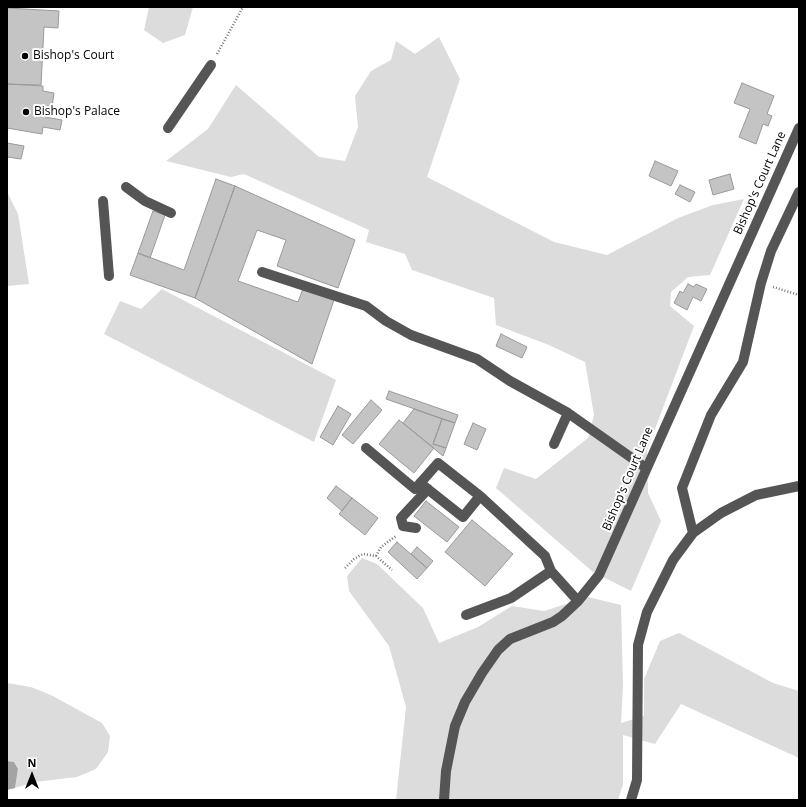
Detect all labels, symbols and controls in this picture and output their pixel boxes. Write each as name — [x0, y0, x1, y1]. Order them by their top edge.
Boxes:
place label: Bishop's Court — [33, 49, 114, 63]
marker: Bishop's Court — [20, 51, 30, 61]
place label: Bishop's Palace — [34, 105, 120, 119]
marker: Bishop's Palace — [21, 107, 31, 117]
street label: Bishop's Court Lane — [731, 129, 789, 237]
street label: Bishop's Court Lane — [600, 425, 656, 533]
north arrow — [12, 755, 52, 795]
text: N — [28, 755, 36, 770]

